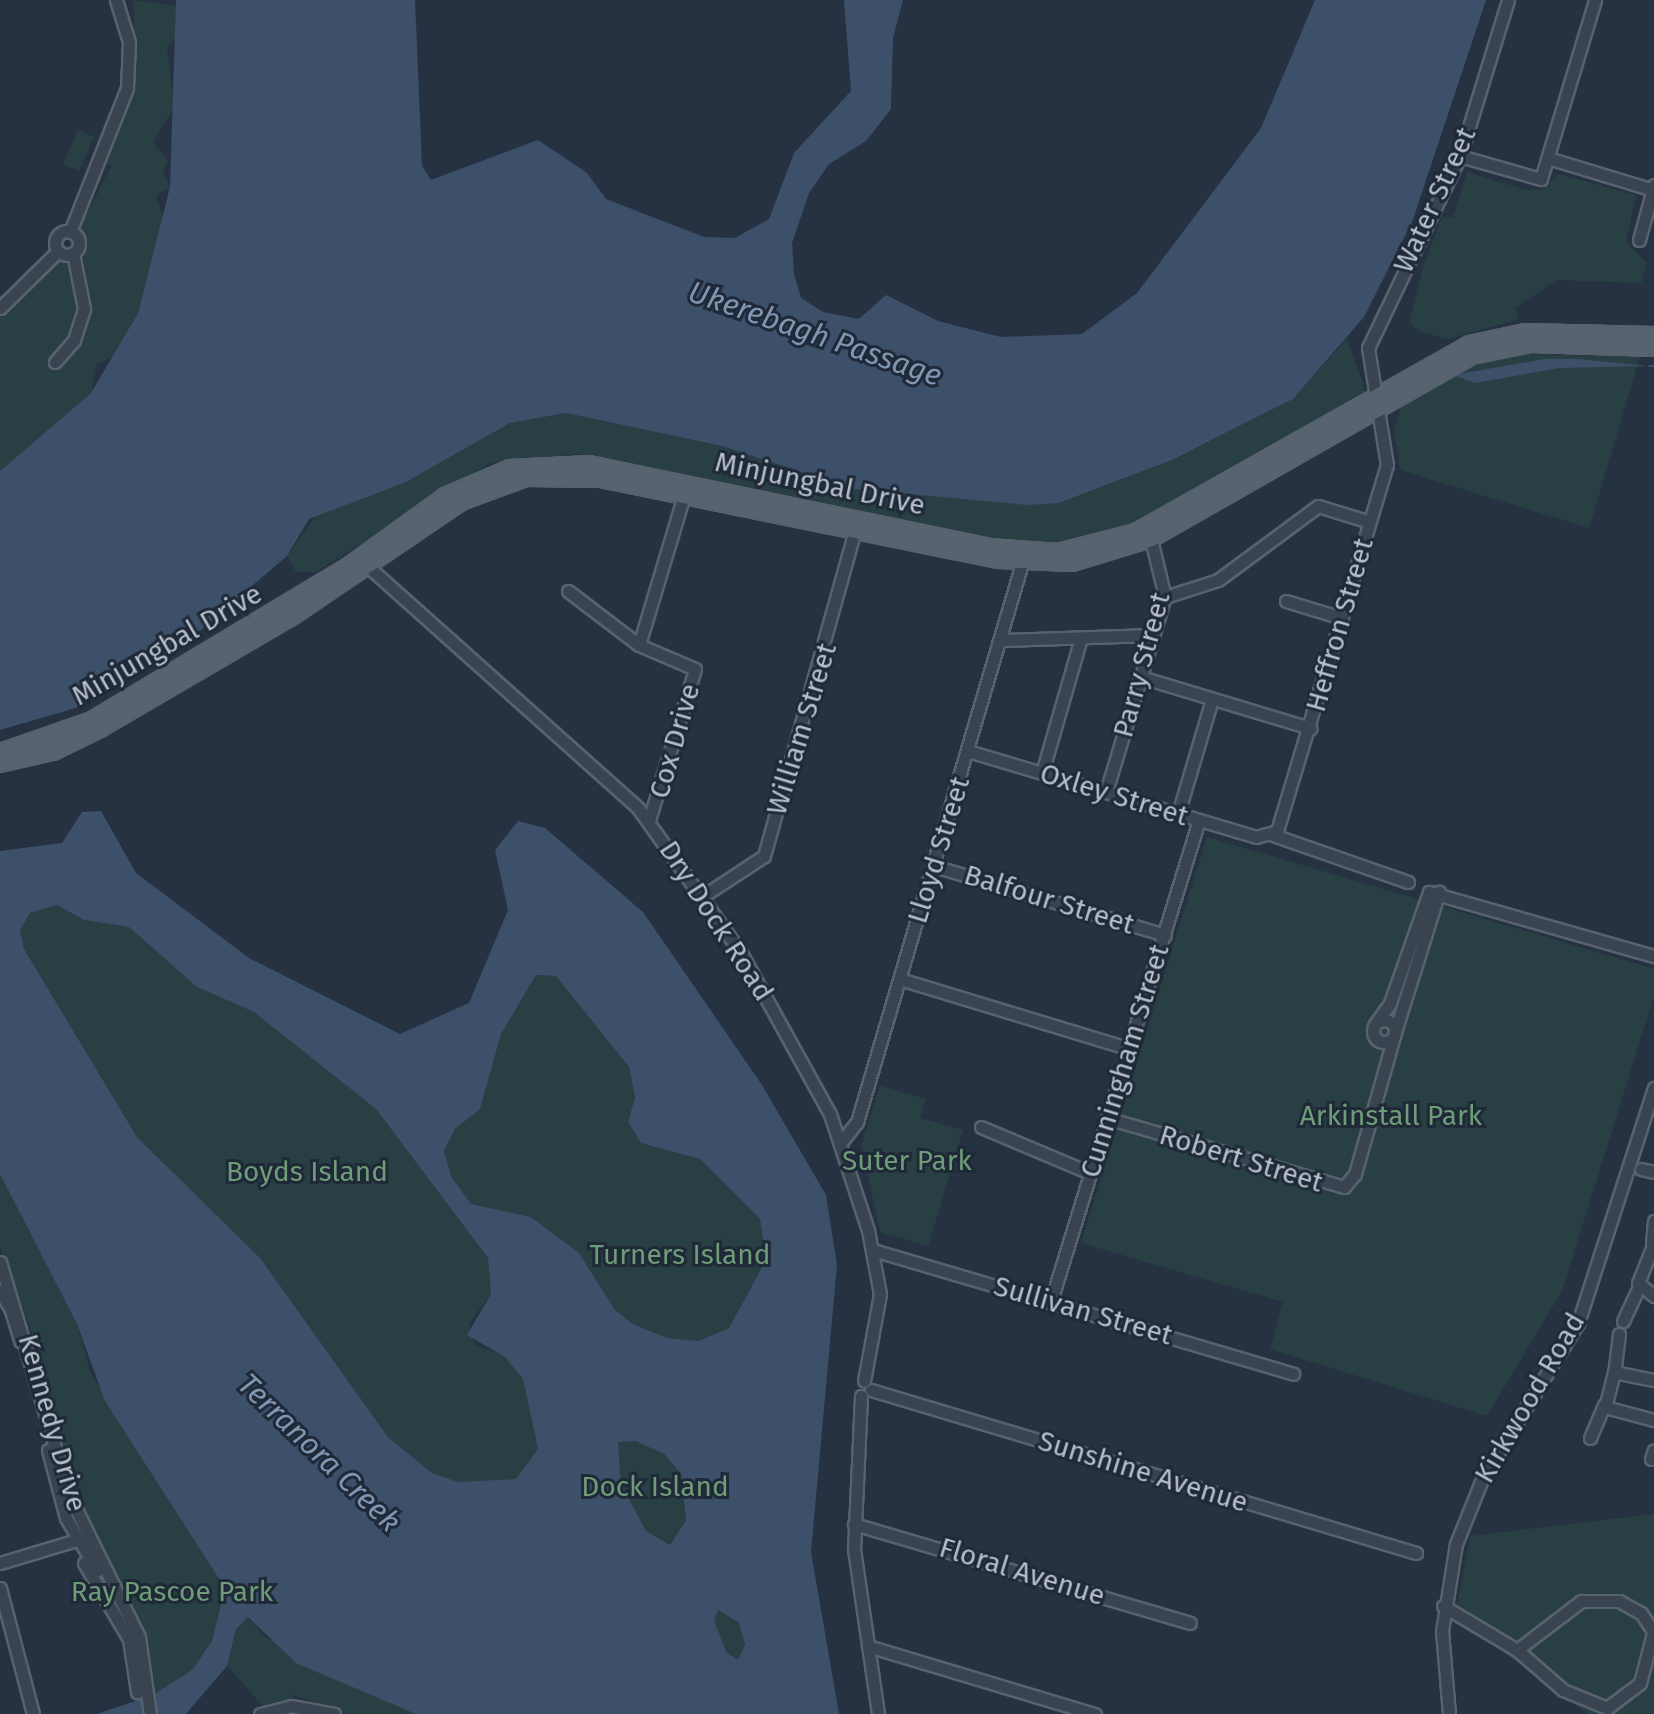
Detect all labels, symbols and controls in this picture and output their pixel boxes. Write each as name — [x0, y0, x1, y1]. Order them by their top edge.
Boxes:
street label: Water Street — [1387, 122, 1483, 278]
water label: Ukerebagh Passage — [684, 274, 946, 394]
street label: Minjungbal Drive — [712, 445, 928, 523]
street label: Heffron Street — [1299, 534, 1381, 716]
street label: Minjungbal Drive — [66, 577, 268, 713]
street label: Parry Street — [1107, 589, 1177, 741]
street label: William Street — [760, 639, 844, 819]
street label: Cox Drive — [643, 680, 707, 802]
street label: Oxley Street — [1036, 757, 1192, 833]
street label: Lloyd Street — [901, 773, 977, 927]
street label: Dry Dock Road — [652, 835, 780, 1007]
street label: Balfour Street — [960, 858, 1138, 942]
street label: Cunningham Street — [1074, 940, 1176, 1182]
park label: Arkinstall Park — [1300, 1099, 1482, 1133]
street label: Robert Street — [1155, 1118, 1327, 1200]
park label: Suter Park — [842, 1144, 972, 1178]
park label: Boyds Island — [226, 1155, 388, 1189]
park label: Turners Island — [590, 1238, 770, 1272]
street label: Sullivan Street — [990, 1269, 1176, 1353]
street label: Kirkwood Road — [1468, 1307, 1592, 1489]
street label: Kennedy Drive — [11, 1330, 93, 1516]
water label: Terranora Creek — [230, 1366, 408, 1540]
street label: Sunshine Avenue — [1034, 1424, 1252, 1520]
park label: Dock Island — [581, 1470, 729, 1504]
street label: Floral Avenue — [935, 1531, 1109, 1613]
park label: Ray Pascoe Park — [71, 1575, 273, 1609]

